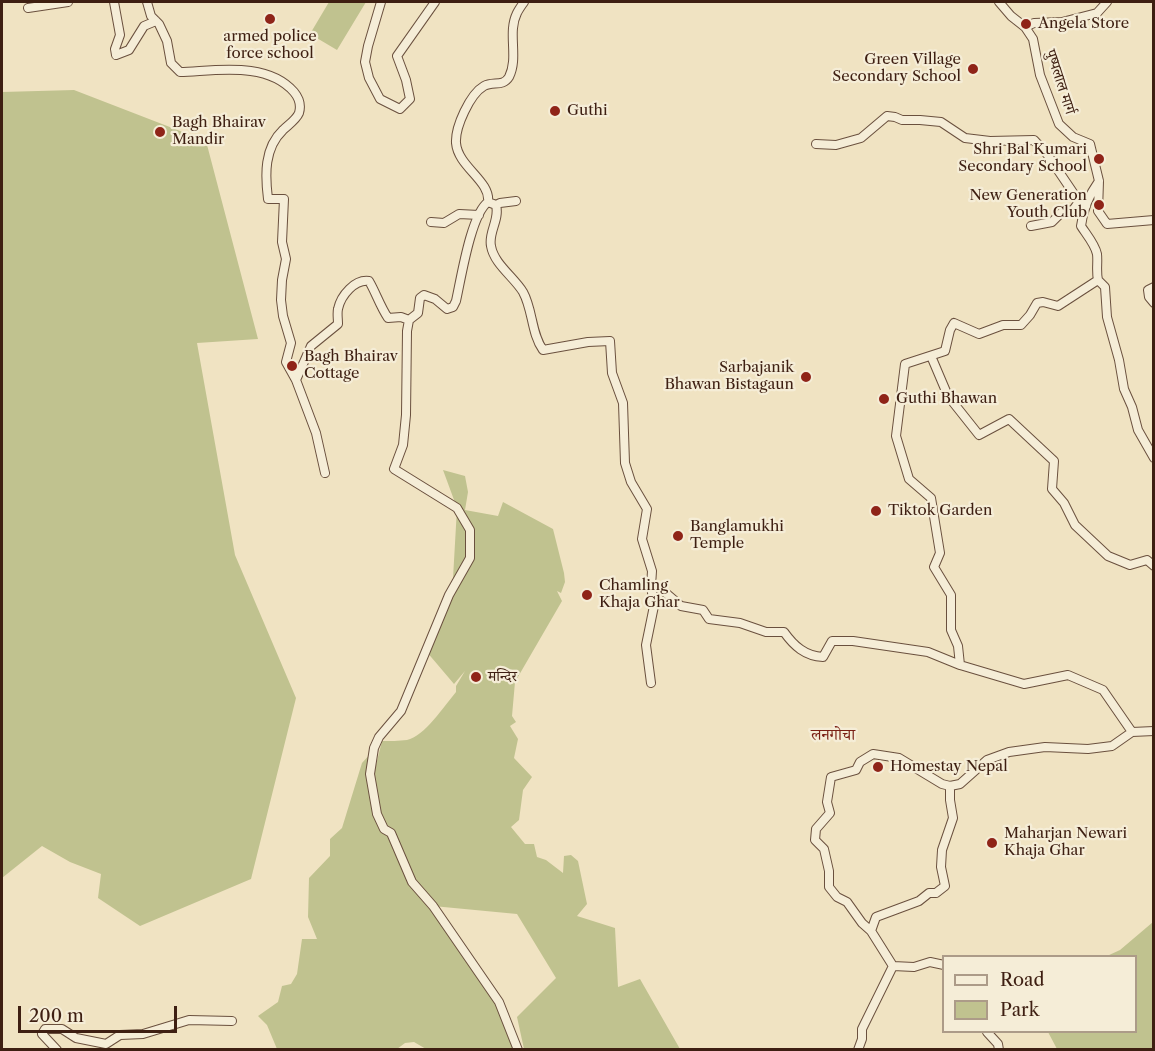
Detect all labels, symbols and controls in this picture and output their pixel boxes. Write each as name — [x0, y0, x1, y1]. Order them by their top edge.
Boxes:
marker: armed police force school — [263, 12, 277, 26]
place label: Angela Store — [1038, 15, 1129, 33]
marker: Angela Store — [1019, 17, 1033, 31]
place label: armed police force school — [223, 28, 317, 63]
street label: पुष्पलाल मार्ग — [1041, 47, 1079, 117]
place label: Green Village Secondary School — [832, 51, 961, 86]
marker: Green Village Secondary School — [966, 62, 980, 76]
place label: Guthi — [567, 102, 608, 120]
marker: Guthi — [548, 104, 562, 118]
place label: Bagh Bhairav Mandir — [172, 114, 266, 149]
marker: Bagh Bhairav Mandir — [153, 125, 167, 139]
place label: Shri Bal Kumari Secondary School — [958, 141, 1087, 176]
marker: Shri Bal Kumari Secondary School — [1092, 152, 1106, 166]
place label: New Generation Youth Club — [970, 187, 1087, 222]
marker: New Generation Youth Club — [1092, 198, 1106, 212]
place label: Bagh Bhairav Cottage — [304, 348, 398, 383]
marker: Bagh Bhairav Cottage — [285, 359, 299, 373]
place label: Sarbajanik Bhawan Bistagaun — [664, 359, 794, 394]
marker: Sarbajanik Bhawan Bistagaun — [799, 370, 813, 384]
place label: Guthi Bhawan — [896, 390, 997, 408]
marker: Guthi Bhawan — [877, 392, 891, 406]
place label: Tiktok Garden — [888, 502, 992, 520]
marker: Tiktok Garden — [869, 504, 883, 518]
place label: Banglamukhi Temple — [690, 518, 784, 553]
marker: Banglamukhi Temple — [671, 529, 685, 543]
place label: Chamling Khaja Ghar — [599, 577, 680, 612]
marker: Chamling Khaja Ghar — [580, 588, 594, 602]
place label: मन्दिर — [488, 668, 517, 686]
marker: मन्दिर — [469, 670, 483, 684]
district label: लनगोचा — [811, 725, 855, 745]
place label: Homestay Nepal — [890, 758, 1008, 776]
marker: Homestay Nepal — [871, 760, 885, 774]
place label: Maharjan Newari Khaja Ghar — [1004, 825, 1127, 860]
marker: Maharjan Newari Khaja Ghar — [985, 836, 999, 850]
legend — [942, 955, 1137, 1033]
text: Road — [1000, 969, 1045, 991]
scale bar — [21, 994, 180, 1032]
text: Park — [1000, 999, 1039, 1021]
text: 200 m — [29, 1005, 84, 1027]

